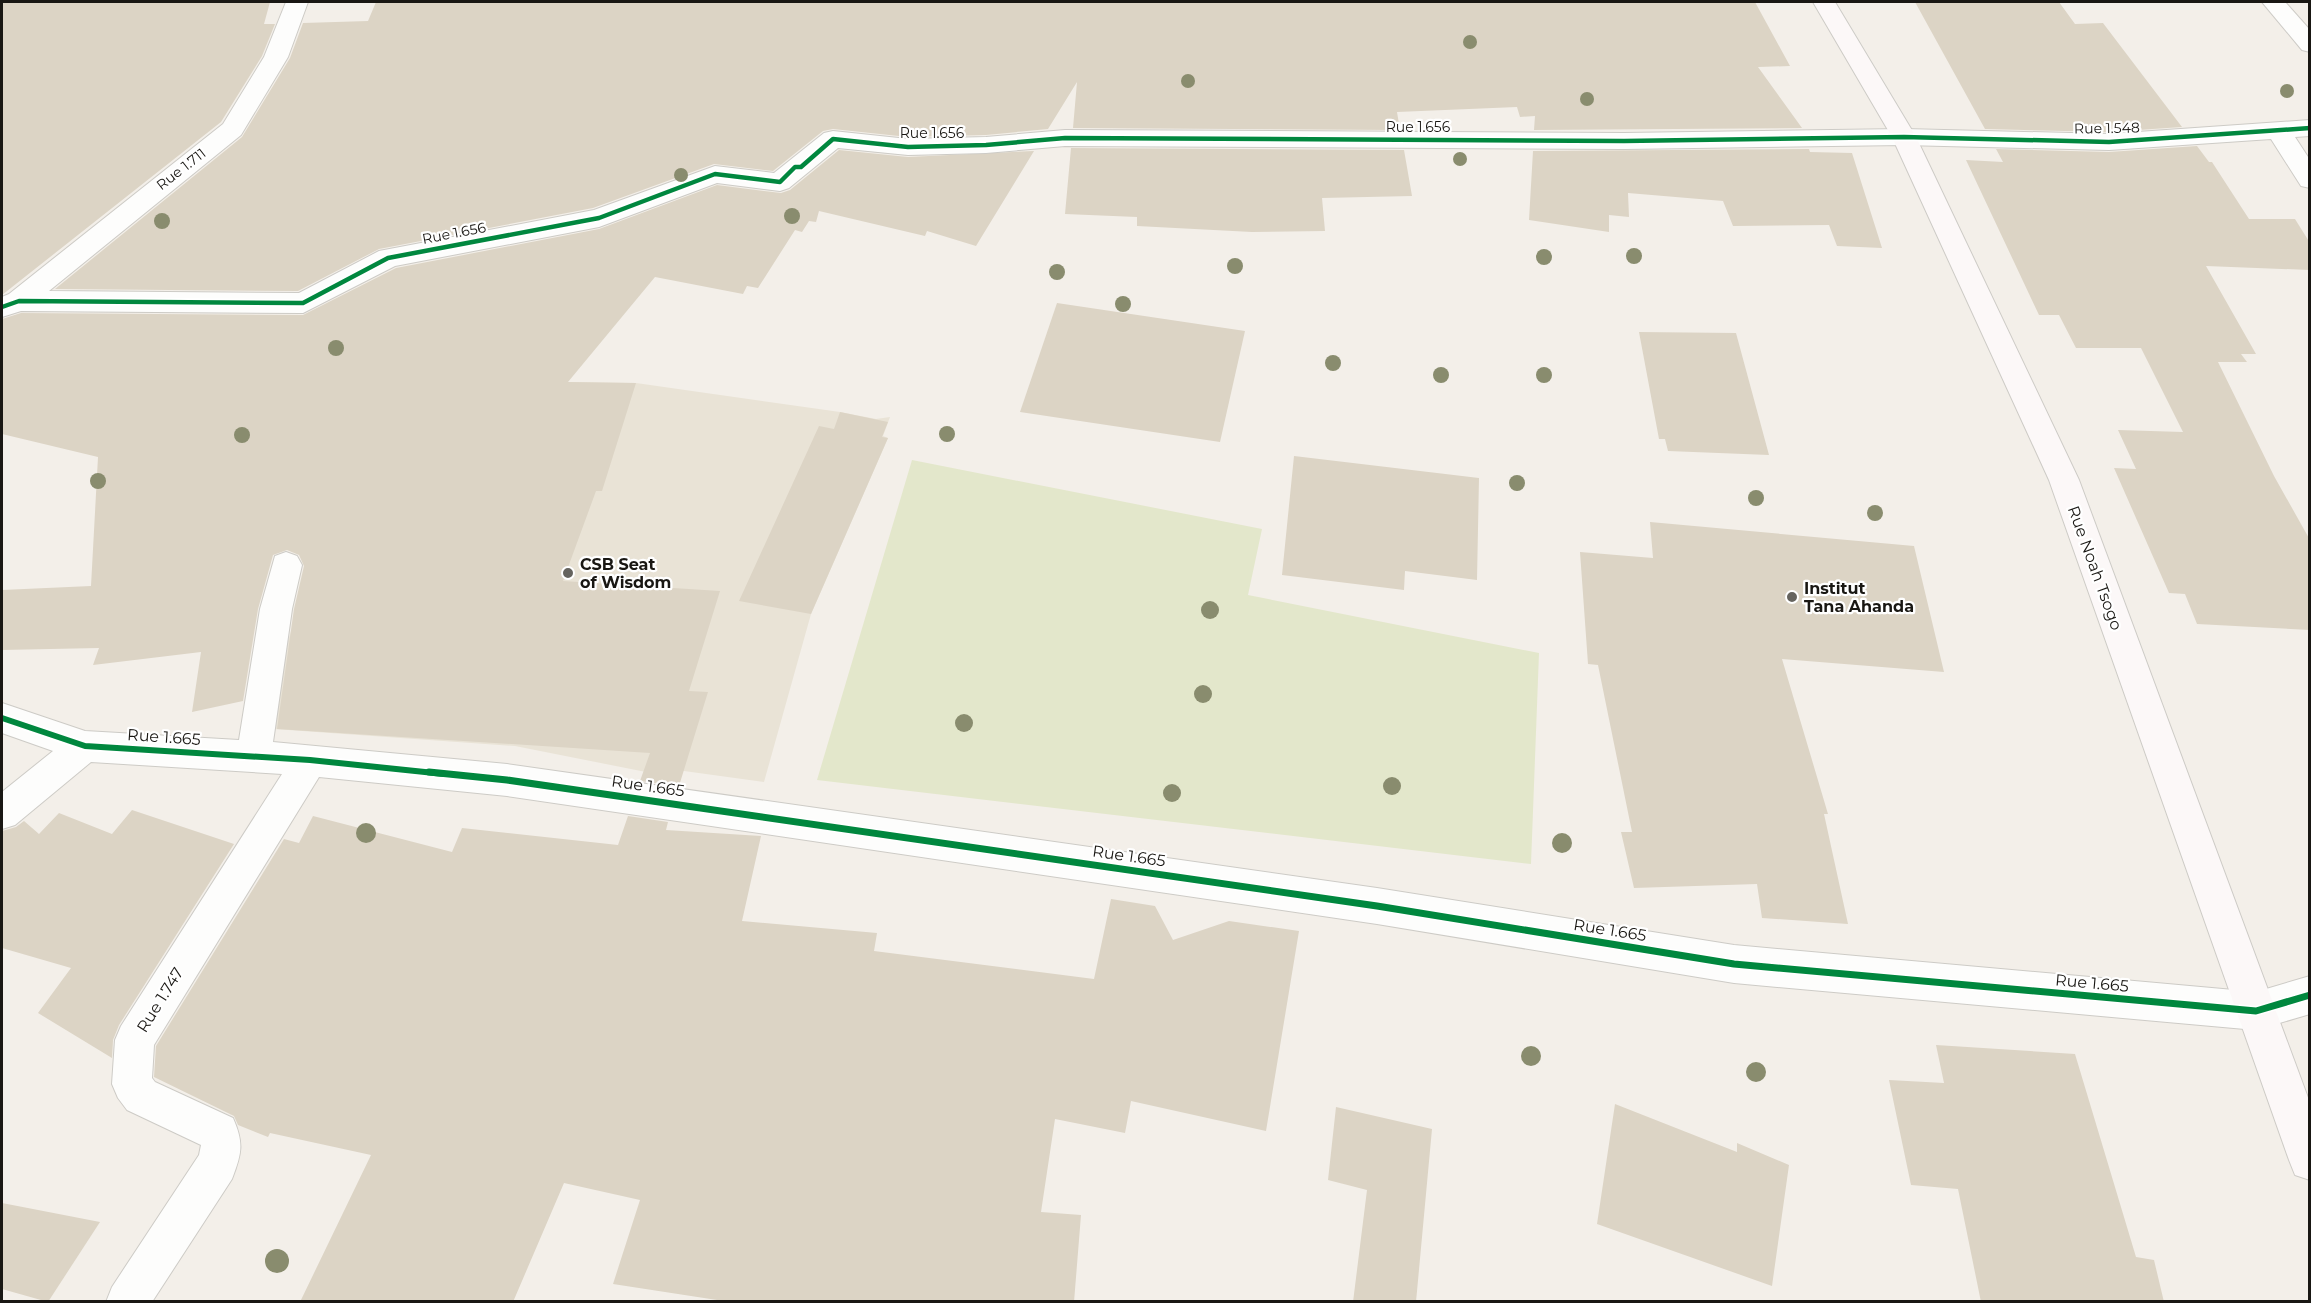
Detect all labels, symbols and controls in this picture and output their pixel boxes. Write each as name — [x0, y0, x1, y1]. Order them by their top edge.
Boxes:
street label: Rue 1.656 — [1386, 118, 1451, 136]
street label: Rue 1.548 — [2074, 118, 2140, 138]
street label: Rue 1.656 — [900, 124, 965, 142]
street label: Rue 1.711 — [153, 144, 209, 194]
street label: Rue 1.656 — [421, 218, 488, 248]
street label: Rue Noah Tsogo — [2064, 503, 2126, 633]
place label: CSB Seat of Wisdom — [580, 555, 671, 592]
marker: CSB Seat of Wisdom — [561, 566, 575, 580]
place label: Institut Tana Ahanda — [1804, 579, 1914, 616]
marker: Institut Tana Ahanda — [1785, 590, 1799, 604]
street label: Rue 1.665 — [127, 725, 201, 749]
street label: Rue 1.665 — [610, 771, 686, 801]
street label: Rue 1.665 — [1091, 841, 1167, 871]
street label: Rue 1.665 — [1572, 915, 1648, 945]
street label: Rue 1.747 — [133, 964, 187, 1036]
street label: Rue 1.665 — [2054, 970, 2130, 996]

